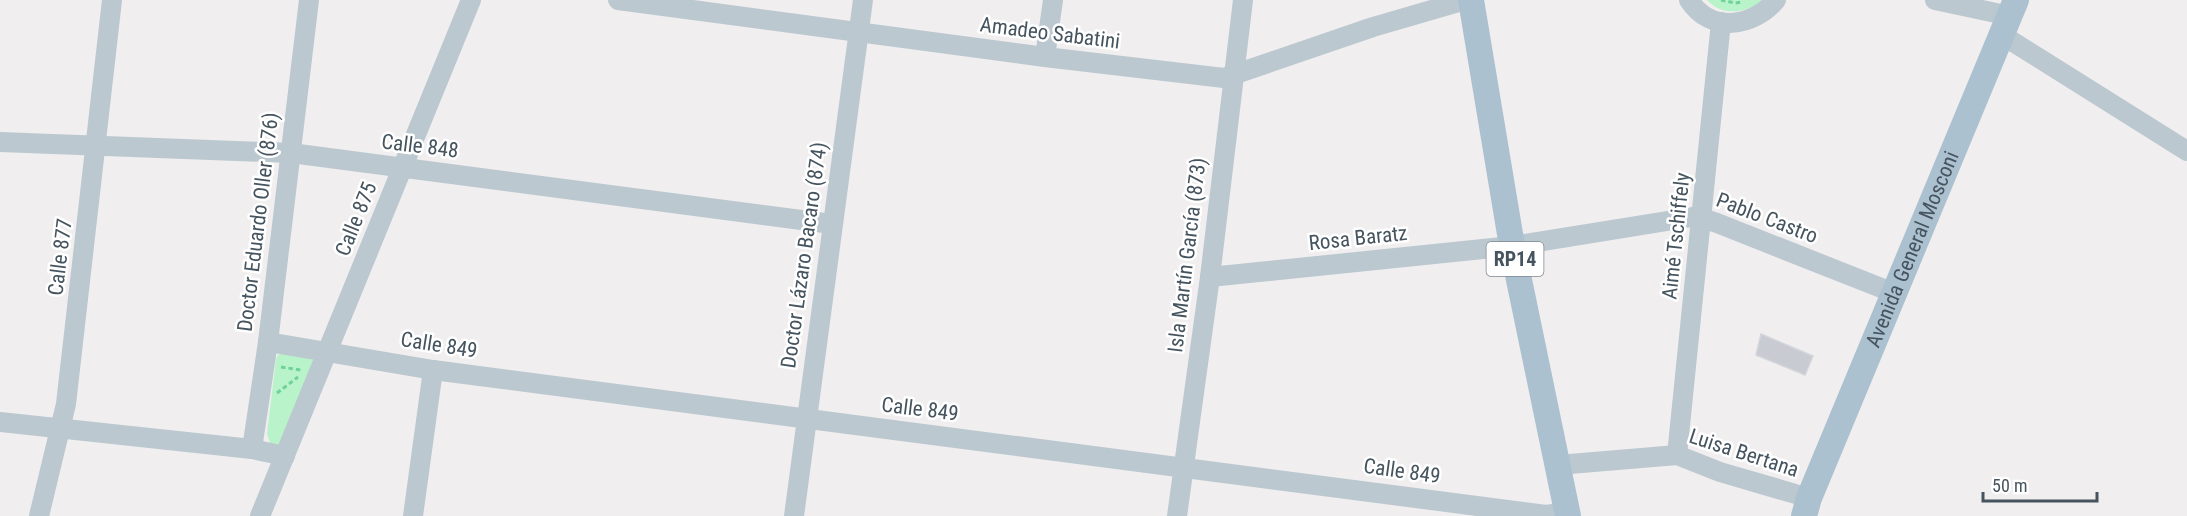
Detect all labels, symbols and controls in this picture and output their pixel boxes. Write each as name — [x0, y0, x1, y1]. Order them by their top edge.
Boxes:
street label: Amadeo Sabatini — [979, 12, 1121, 54]
street label: Doctor Eduardo Oller (876) — [233, 111, 283, 333]
street label: Calle 848 — [380, 129, 460, 163]
street label: Doctor Lázaro Bacaro (874) — [776, 140, 832, 370]
street label: Avenida General Mosconi — [1861, 148, 1964, 351]
street label: Isla Martín García (873) — [1163, 156, 1211, 354]
street label: Aimé Tschiffely — [1657, 171, 1695, 301]
street label: Calle 875 — [330, 179, 382, 259]
street label: Pablo Castro — [1713, 188, 1821, 248]
street label: Calle 877 — [43, 217, 77, 297]
street label: Rosa Baratz — [1307, 221, 1409, 255]
road number: RP14 — [1486, 242, 1544, 276]
street label: Calle 849 — [399, 327, 479, 363]
street label: Calle 849 — [880, 392, 960, 426]
street label: Luisa Bertana — [1686, 424, 1802, 482]
street label: Calle 849 — [1362, 454, 1442, 488]
scale bar — [1983, 465, 2097, 503]
text: 50 m — [1992, 475, 2027, 496]

